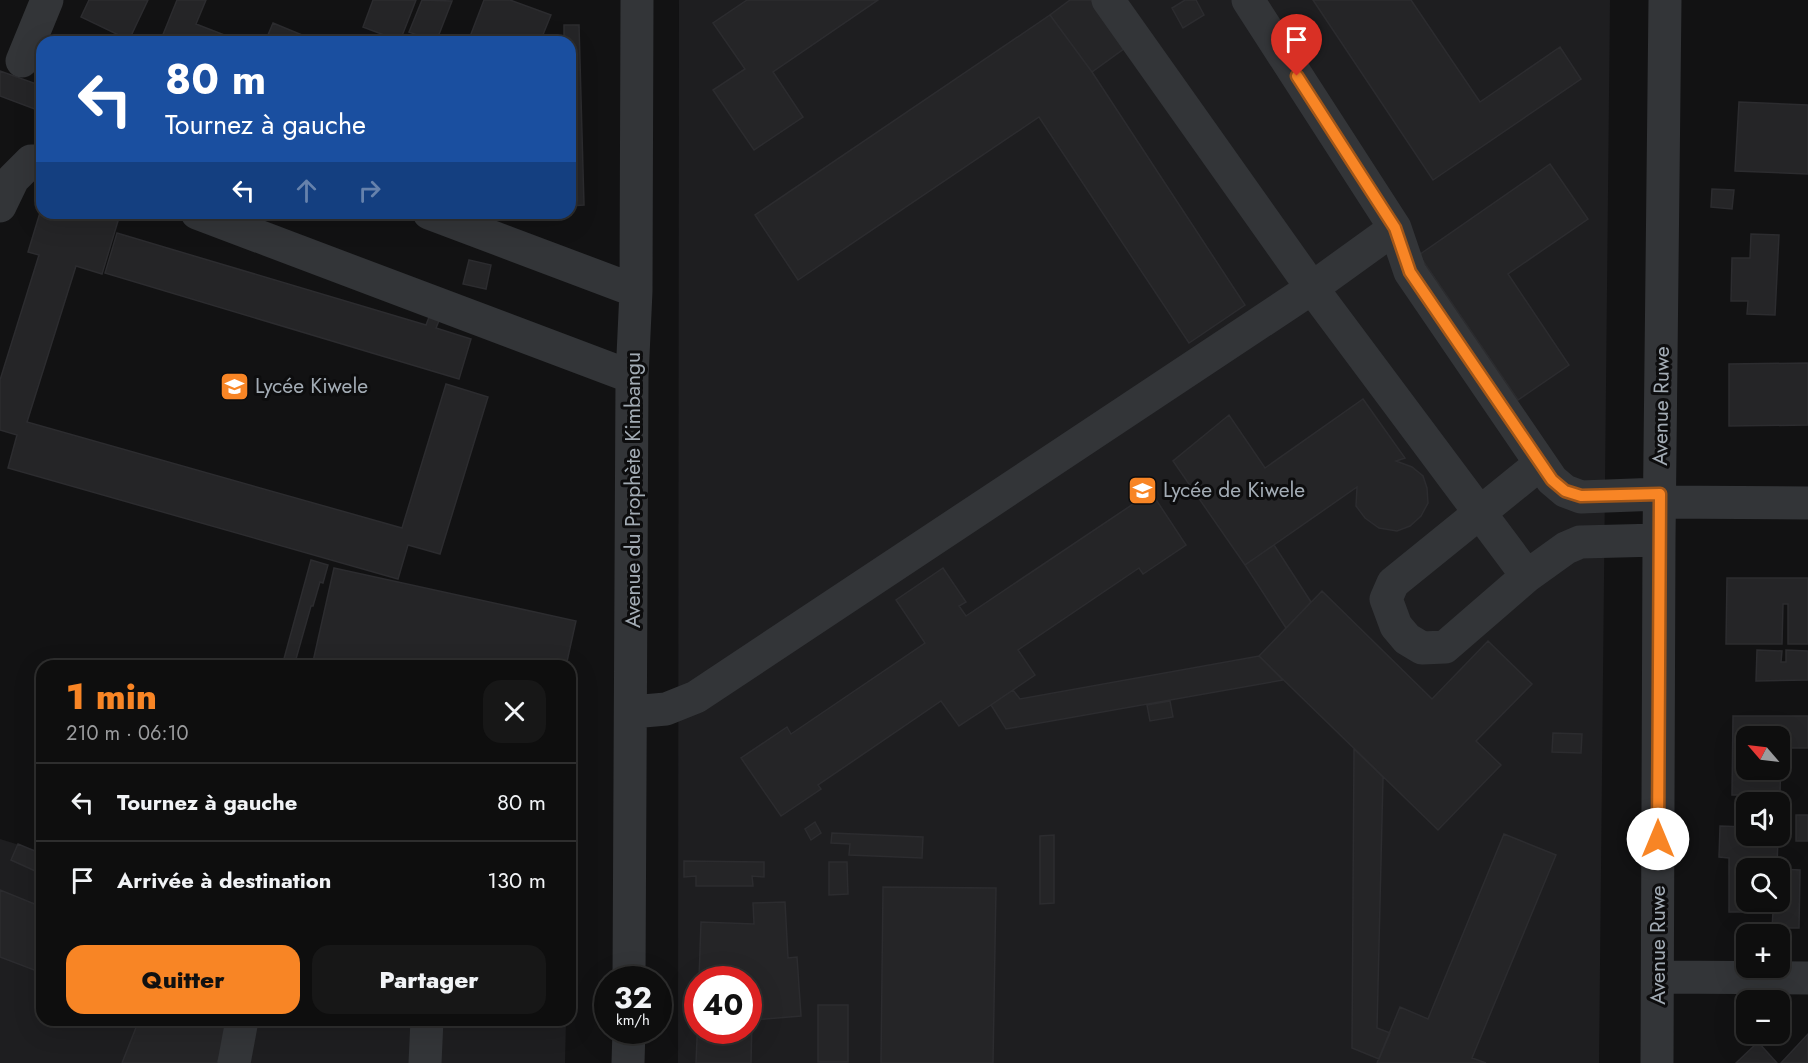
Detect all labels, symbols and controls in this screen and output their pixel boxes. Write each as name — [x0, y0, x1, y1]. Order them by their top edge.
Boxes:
pin — [1271, 14, 1322, 76]
icon: arrive — [1280, 23, 1313, 56]
text: 80 m — [165, 49, 266, 110]
icon: left — [66, 60, 144, 138]
text: Tournez à gauche — [165, 105, 366, 144]
icon: left — [227, 174, 260, 207]
icon: ahead — [290, 174, 323, 207]
icon: right — [353, 174, 386, 207]
street label: Avenue Ruwe — [1645, 346, 1677, 466]
street label: Avenue du Prophète Kimbangu — [618, 352, 648, 628]
school or university icon: Lycée Kiwele — [218, 370, 250, 402]
place label: Lycée Kiwele — [255, 371, 368, 401]
school or university icon: Lycée de Kiwele — [1126, 474, 1158, 506]
place label: Lycée de Kiwele — [1163, 475, 1305, 505]
text: 1 min — [66, 670, 157, 722]
button: close — [483, 680, 546, 743]
text: 210 m · 06:10 — [66, 719, 189, 748]
north arrow — [1736, 726, 1790, 780]
map controls — [1736, 726, 1790, 1044]
icon: left — [66, 786, 99, 819]
text: Tournez à gauche — [117, 786, 297, 818]
text: 80 m — [497, 786, 546, 818]
button: sound — [1736, 792, 1790, 846]
position arrow — [1626, 807, 1690, 871]
button: search — [1736, 858, 1790, 912]
icon: arrive — [66, 864, 99, 897]
text: Arrivée à destination — [117, 864, 331, 896]
text: 130 m — [487, 864, 546, 896]
street label: Avenue Ruwe — [1643, 885, 1673, 1005]
button: + — [1736, 924, 1790, 978]
button: Quitter — [66, 945, 300, 1014]
button: Partager — [312, 945, 546, 1014]
speed limit sign: 40 — [684, 966, 762, 1044]
text: 32 — [614, 976, 652, 1019]
button: − — [1736, 990, 1790, 1044]
text: km/h — [616, 1009, 650, 1031]

